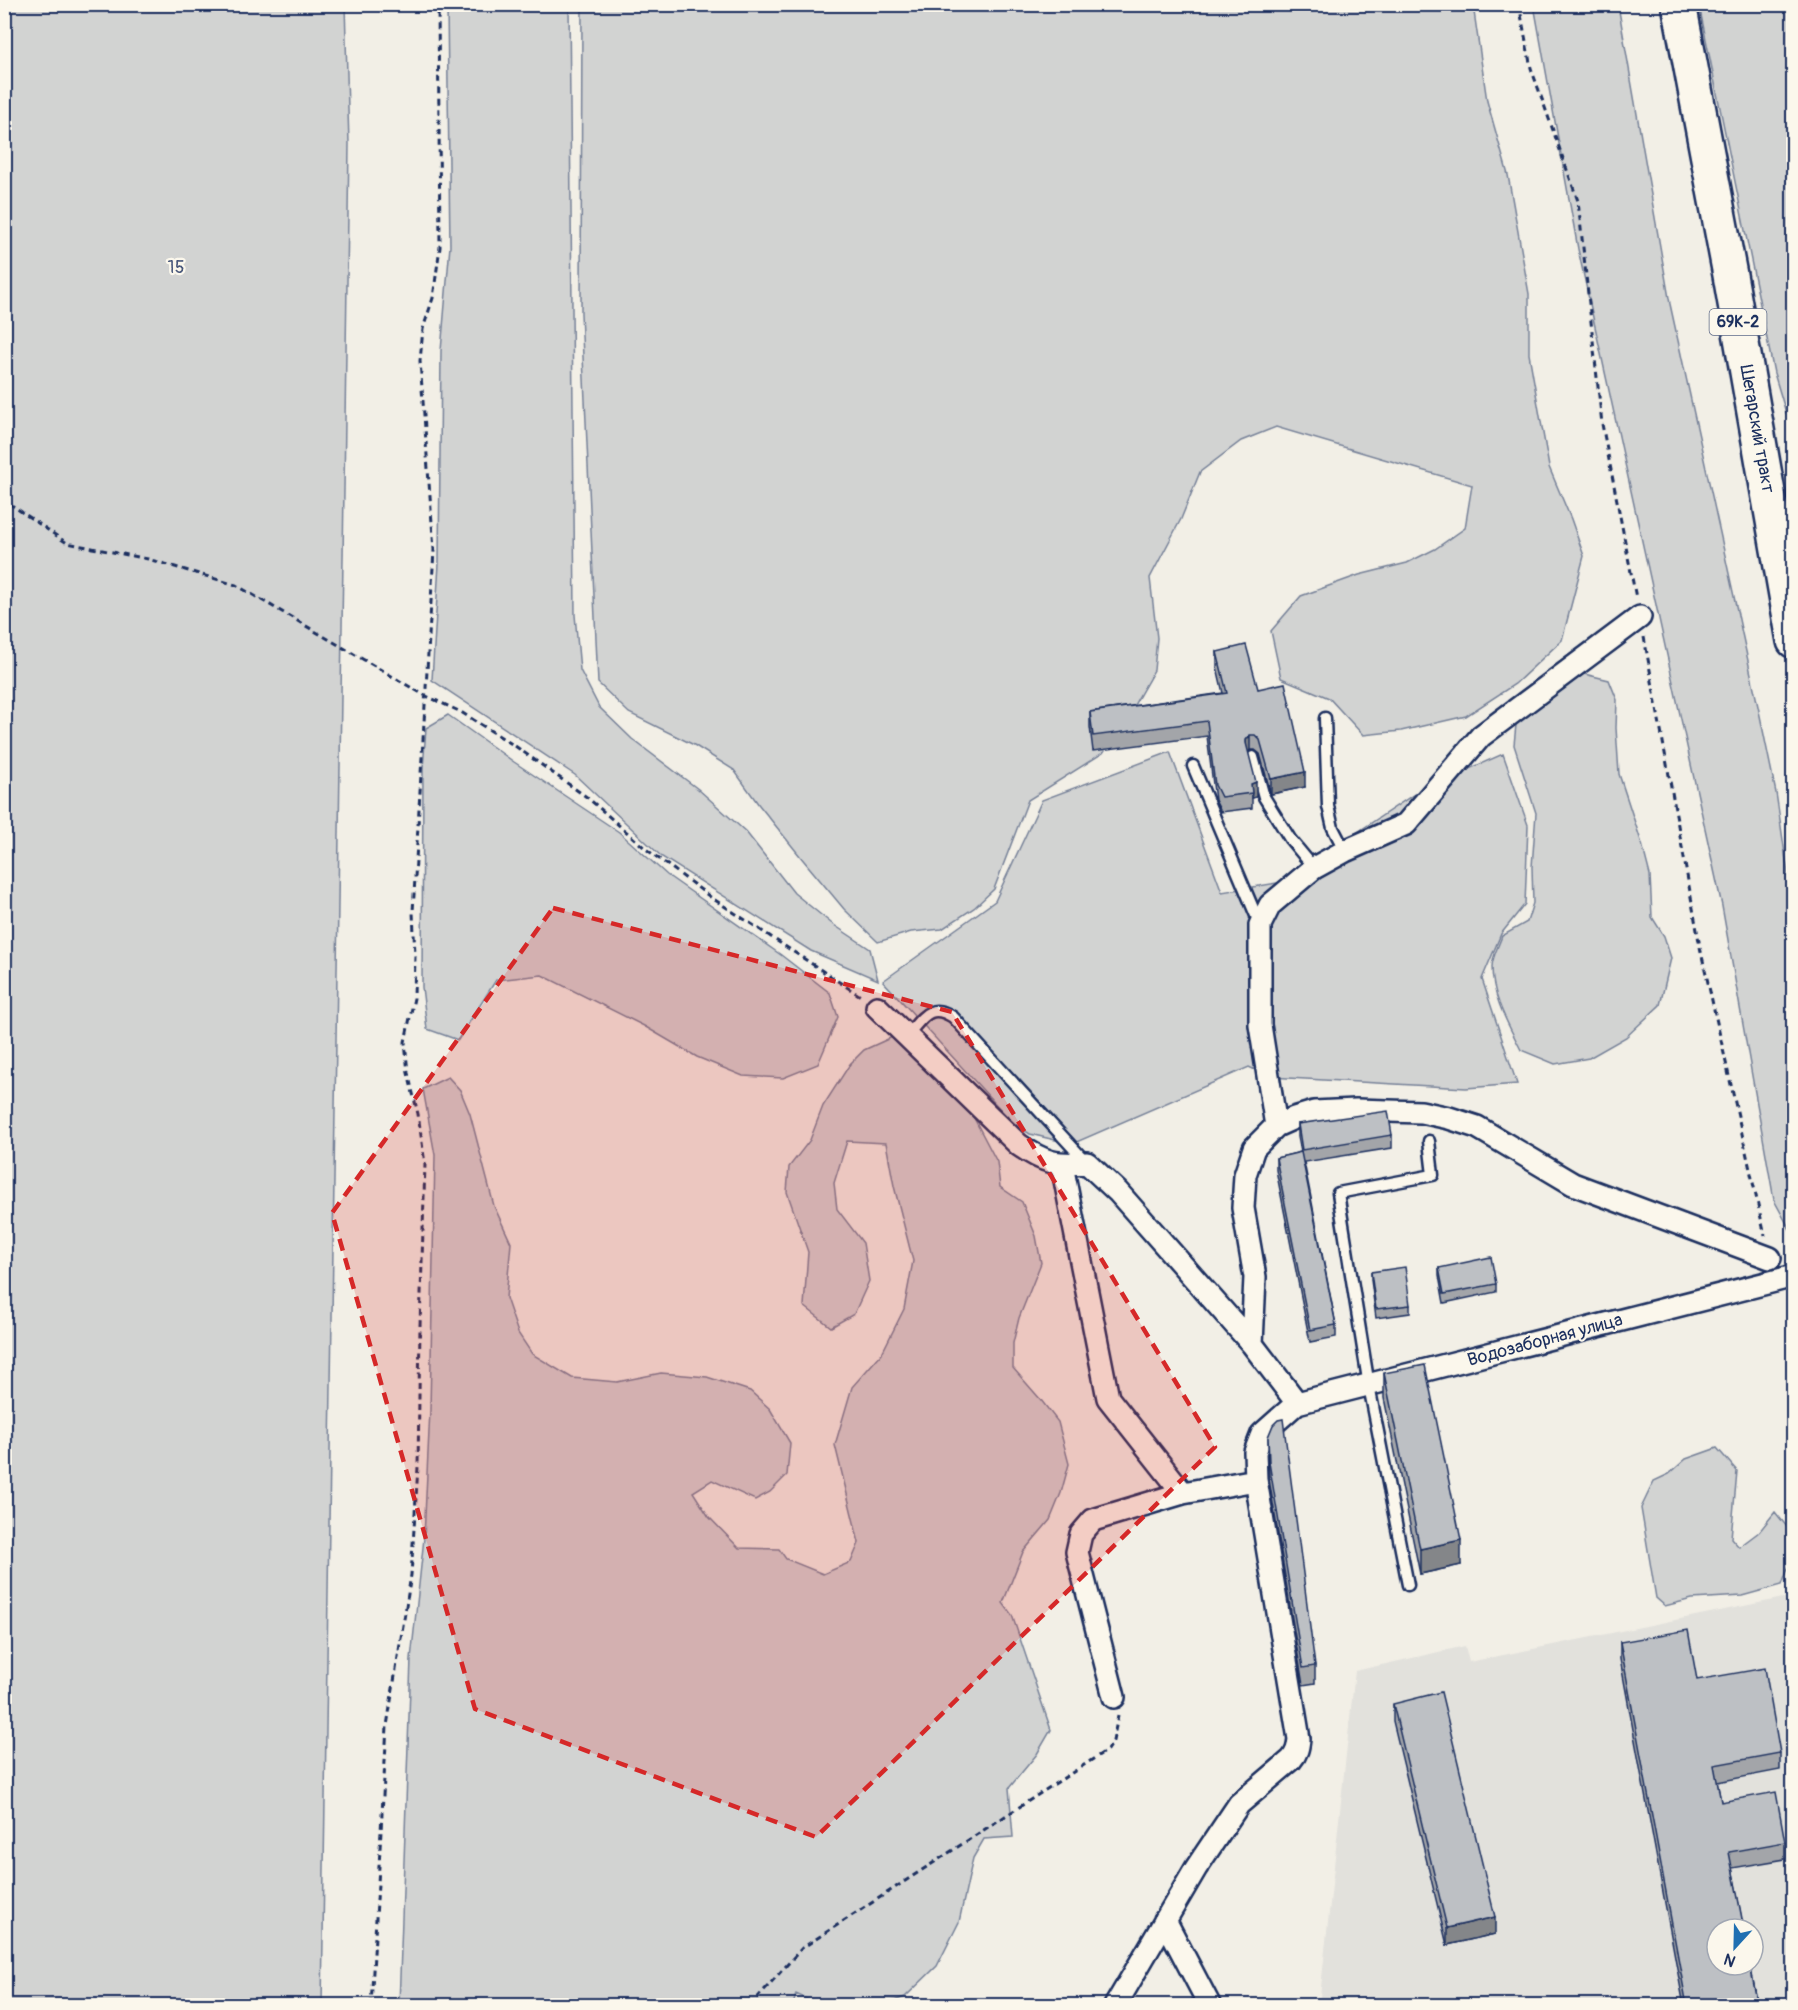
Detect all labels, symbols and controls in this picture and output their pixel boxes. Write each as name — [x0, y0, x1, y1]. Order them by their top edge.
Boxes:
park label: 15 — [168, 256, 184, 279]
road number: 69К-2 — [1710, 309, 1766, 335]
street label: Шегарский тракт — [1734, 363, 1780, 495]
street label: Водозаборная улица — [1465, 1308, 1625, 1372]
north arrow — [1705, 1917, 1765, 1977]
text: N — [1721, 1949, 1739, 1971]

